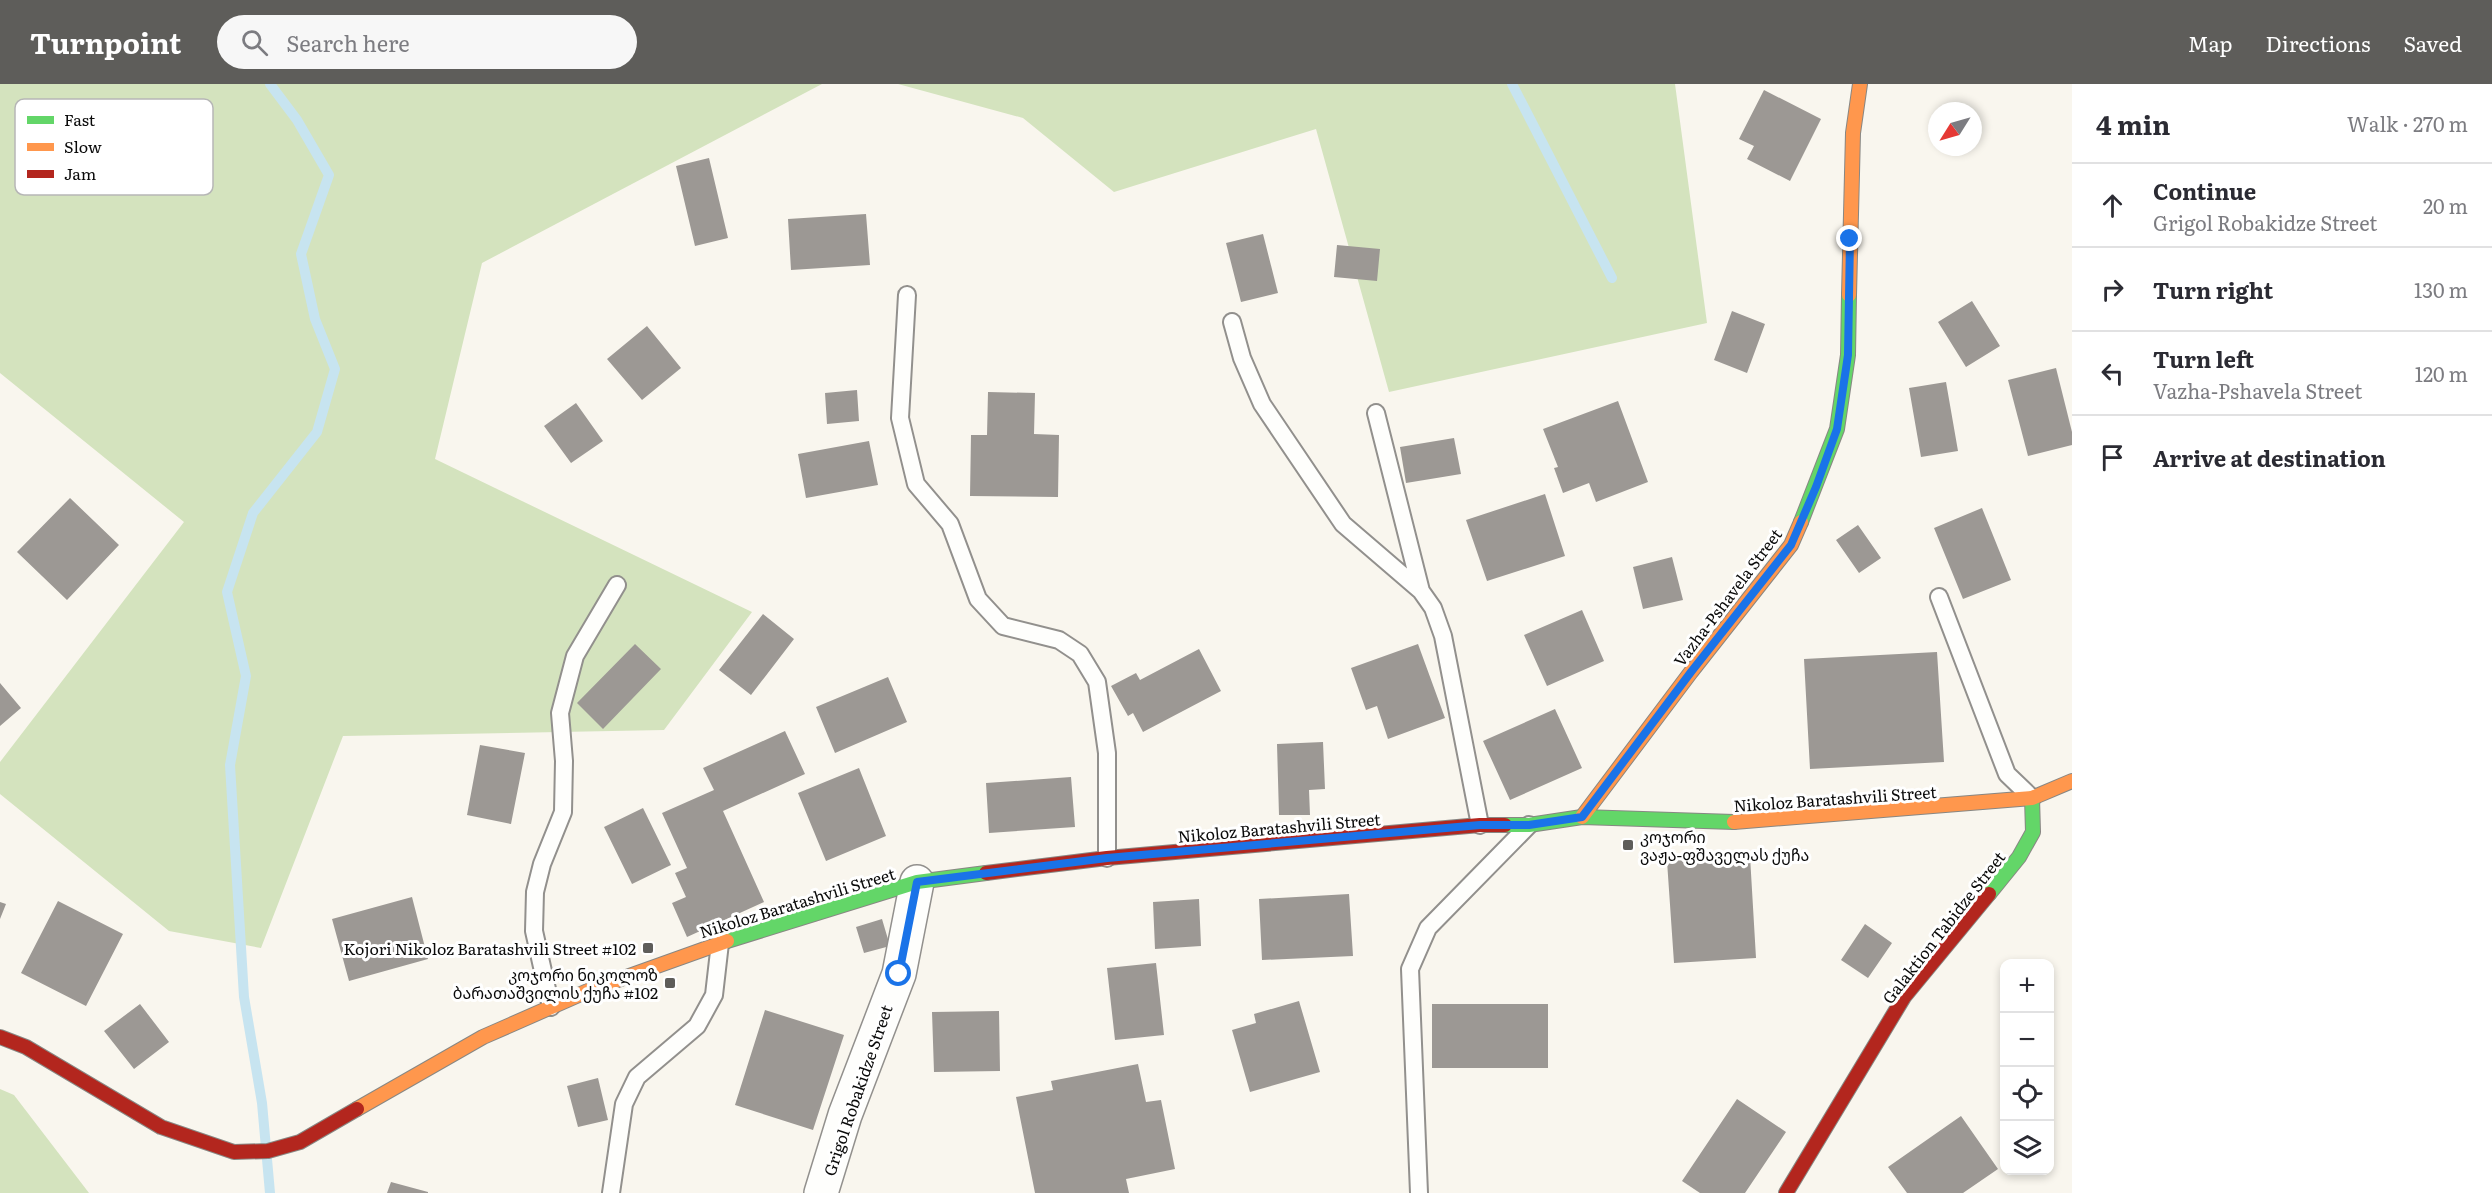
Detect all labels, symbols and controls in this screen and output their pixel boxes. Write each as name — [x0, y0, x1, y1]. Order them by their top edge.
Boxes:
search box — [217, 15, 637, 69]
text: Turnpoint — [30, 21, 181, 63]
icon: search — [238, 26, 271, 59]
text: Search here — [286, 26, 410, 59]
text: Map — [2188, 27, 2233, 58]
text: Directions — [2266, 27, 2371, 58]
text: Saved — [2404, 27, 2462, 58]
legend — [15, 99, 213, 195]
north arrow — [1928, 102, 1982, 156]
text: 4 min — [2096, 104, 2170, 143]
text: Fast — [64, 107, 96, 131]
text: Walk · 270 m — [2347, 108, 2468, 138]
text: Slow — [64, 134, 102, 158]
text: Jam — [64, 161, 97, 185]
text: Continue — [2153, 174, 2256, 207]
icon: ahead — [2096, 189, 2129, 222]
text: 20 m — [2423, 190, 2468, 220]
text: Grigol Robakidze Street — [2153, 207, 2377, 237]
route end — [1836, 225, 1862, 251]
icon: right — [2096, 273, 2129, 306]
text: Turn right — [2153, 273, 2273, 306]
text: 130 m — [2414, 274, 2468, 304]
text: Turn left — [2153, 342, 2254, 375]
icon: left — [2096, 357, 2129, 390]
text: 120 m — [2415, 358, 2468, 388]
text: Vazha-Pshavela Street — [2153, 375, 2362, 405]
icon: arrive — [2096, 441, 2129, 474]
text: Arrive at destination — [2153, 441, 2386, 474]
street label: Vazha-Pshavela Street — [1667, 522, 1787, 671]
street label: Nikoloz Baratashvili Street — [1733, 779, 1938, 817]
street label: Nikoloz Baratashvili Street — [1177, 806, 1382, 848]
place label: კოჯორი ვაჟა-ფშაველას ქუჩა — [1640, 824, 1809, 866]
marker: კოჯორი ვაჟა-ფშაველას ქუჩა — [1621, 838, 1635, 852]
street label: Galaktion Tabidze Street — [1876, 845, 2011, 1008]
street label: Nikoloz Baratashvili Street — [696, 861, 898, 943]
place label: Kojori Nikoloz Baratashvili Street #102 — [343, 936, 636, 960]
marker: Kojori Nikoloz Baratashvili Street #102 — [641, 941, 655, 955]
map controls — [2000, 959, 2054, 1175]
button: + — [2000, 959, 2054, 1013]
route start — [885, 960, 911, 986]
place label: კოჯორი ნიკოლოზ ბარათაშვილის ქუჩა #102 — [453, 962, 658, 1004]
marker: კოჯორი ნიკოლოზ ბარათაშვილის ქუჩა #102 — [663, 976, 677, 990]
street label: Grigol Robakidze Street — [816, 1001, 898, 1179]
button: − — [2000, 1013, 2054, 1067]
button: locate — [2000, 1067, 2054, 1121]
button: layers — [2000, 1121, 2054, 1175]

